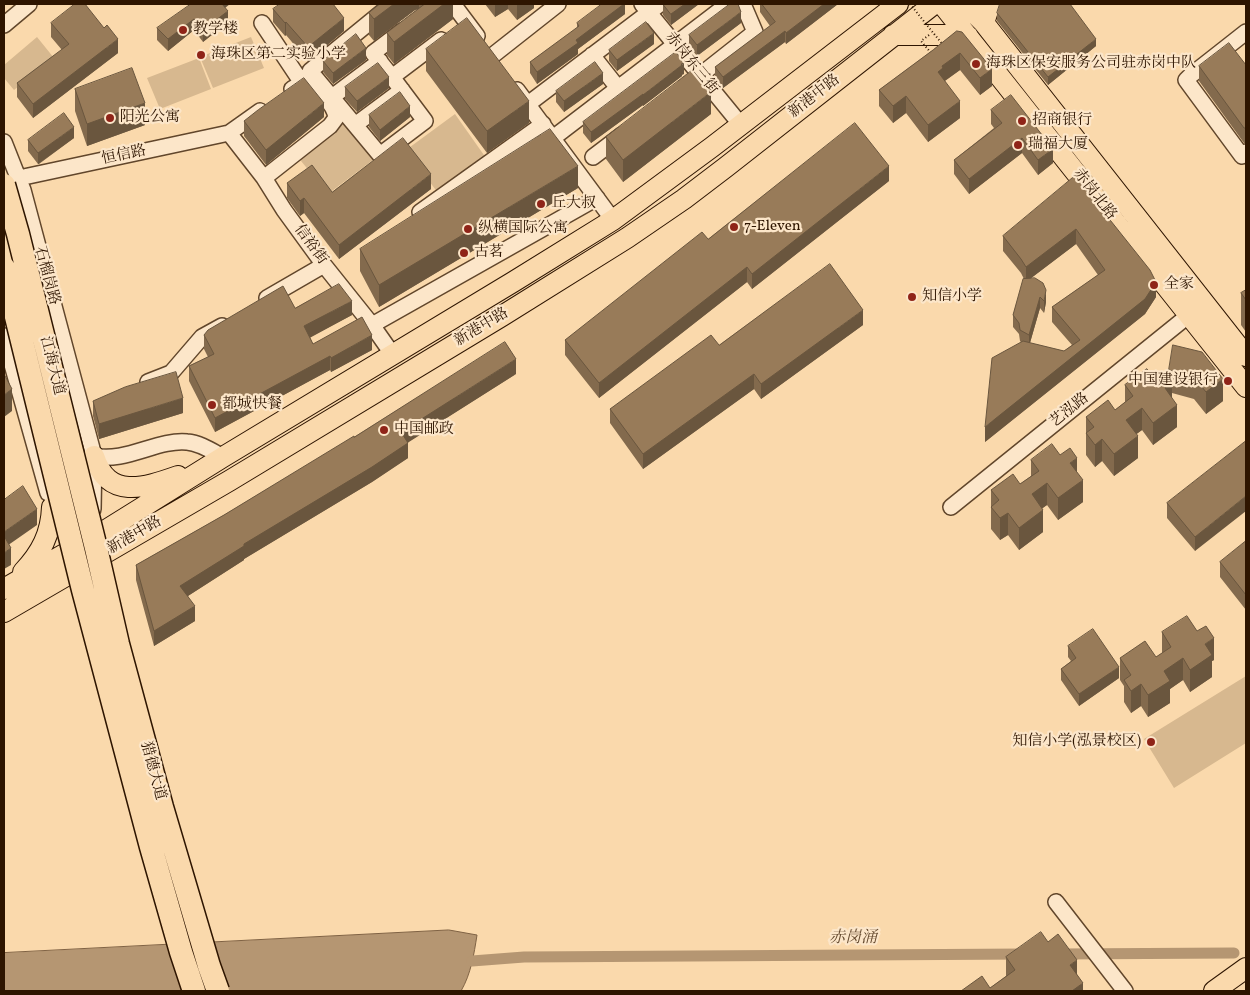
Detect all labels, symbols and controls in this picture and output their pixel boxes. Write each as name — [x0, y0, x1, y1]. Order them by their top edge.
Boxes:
place label: 教学楼 — [193, 21, 238, 39]
marker: 教学楼 — [177, 24, 189, 36]
street label: 赤岗东三街 — [660, 29, 722, 99]
place label: 海珠区第二实验小学 — [211, 46, 346, 64]
marker: 海珠区第二实验小学 — [195, 49, 207, 61]
place label: 海珠区保安服务公司驻赤岗中队 — [986, 55, 1196, 73]
marker: 海珠区保安服务公司驻赤岗中队 — [970, 58, 982, 70]
street label: 新港中路 — [786, 71, 844, 123]
place label: 阳光公寓 — [120, 109, 180, 127]
marker: 阳光公寓 — [104, 112, 116, 124]
place label: 招商银行 — [1032, 112, 1092, 130]
marker: 招商银行 — [1016, 115, 1028, 127]
place label: 瑞福大厦 — [1028, 136, 1088, 154]
marker: 瑞福大厦 — [1012, 139, 1024, 151]
street label: 恒信路 — [100, 143, 148, 169]
street label: 赤岗北路 — [1068, 166, 1120, 224]
place label: 丘大叔 — [551, 195, 596, 213]
marker: 丘大叔 — [535, 198, 547, 210]
place label: 7-Eleven — [744, 218, 801, 236]
place label: 纵横国际公寓 — [478, 220, 568, 238]
marker: 7-Eleven — [728, 221, 740, 233]
street label: 信裕街 — [289, 222, 331, 268]
marker: 纵横国际公寓 — [462, 223, 474, 235]
place label: 古茗 — [474, 244, 504, 262]
street label: 石榴岗路 — [30, 245, 62, 307]
marker: 古茗 — [458, 247, 470, 259]
place label: 全家 — [1164, 276, 1194, 294]
marker: 全家 — [1148, 279, 1160, 291]
place label: 知信小学 — [922, 288, 982, 306]
marker: 知信小学 — [906, 291, 918, 303]
street label: 新港中路 — [452, 305, 512, 351]
street label: 江海大道 — [35, 335, 67, 397]
place label: 中国建设银行 — [1128, 372, 1218, 390]
marker: 中国建设银行 — [1222, 375, 1234, 387]
street label: 艺泓路 — [1047, 390, 1093, 432]
place label: 都城快餐 — [222, 396, 282, 414]
marker: 都城快餐 — [206, 399, 218, 411]
place label: 中国邮政 — [394, 421, 454, 439]
marker: 中国邮政 — [378, 424, 390, 436]
street label: 新港中路 — [105, 513, 165, 559]
place label: 知信小学(泓景校区) — [1012, 733, 1141, 751]
marker: 知信小学(泓景校区) — [1145, 736, 1157, 748]
street label: 猎德大道 — [136, 740, 168, 802]
water label: 赤岗涌 — [829, 929, 877, 949]

